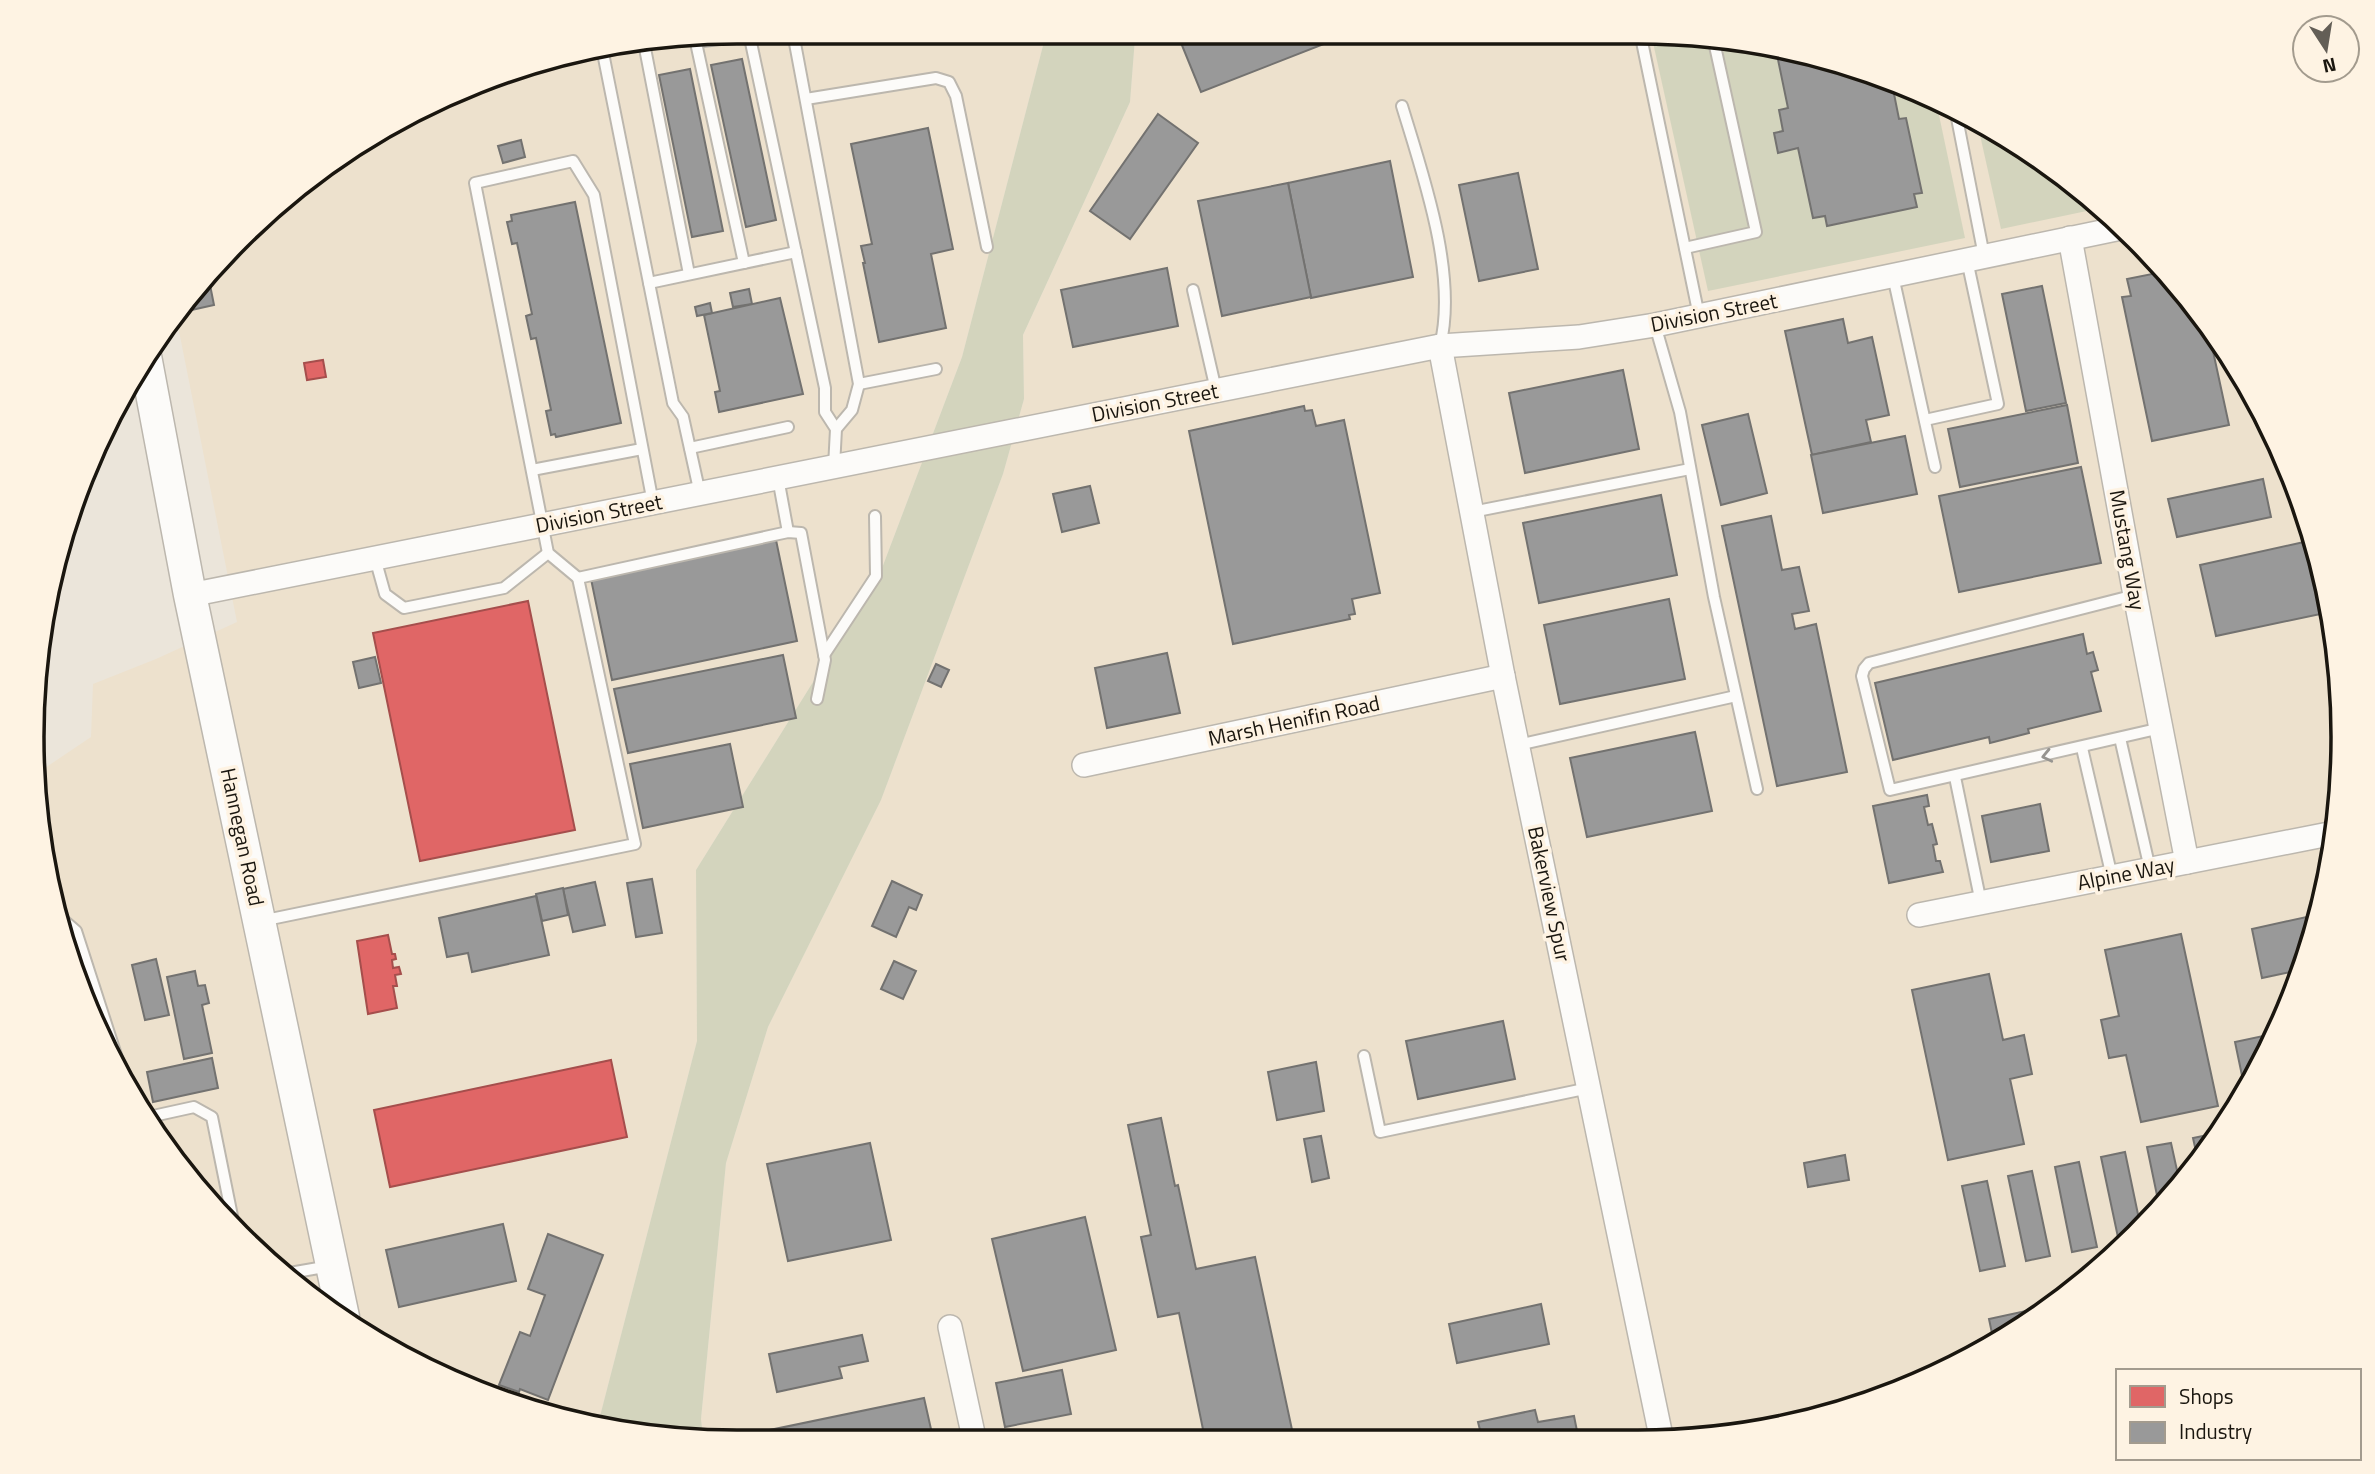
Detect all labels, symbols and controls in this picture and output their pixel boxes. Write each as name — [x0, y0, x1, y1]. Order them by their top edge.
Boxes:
north arrow — [2291, 14, 2361, 84]
text: N — [2320, 51, 2339, 82]
street label: Division Street — [1648, 284, 1780, 340]
street label: Division Street — [1089, 374, 1221, 430]
street label: Division Street — [533, 485, 665, 541]
street label: Mustang Way — [2102, 487, 2154, 613]
street label: Marsh Henifin Road — [1205, 686, 1382, 754]
one-way arrow — [2041, 747, 2053, 762]
street label: Hannegan Road — [213, 765, 273, 909]
street label: Bakerview Spur — [1520, 823, 1580, 965]
street label: Alpine Way — [2074, 848, 2177, 898]
legend — [2116, 1369, 2361, 1460]
text: Shops — [2179, 1380, 2234, 1412]
text: Industry — [2179, 1415, 2252, 1447]

